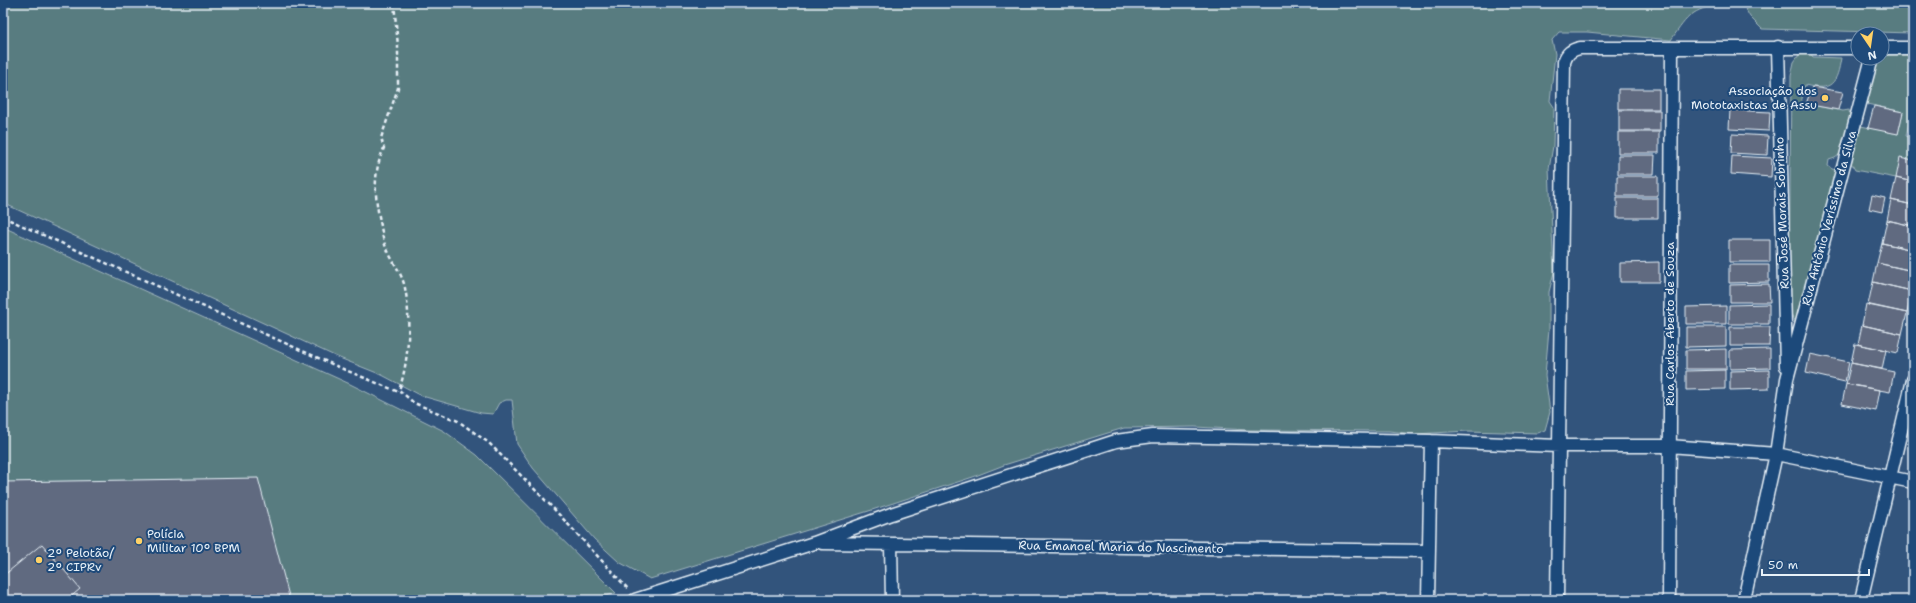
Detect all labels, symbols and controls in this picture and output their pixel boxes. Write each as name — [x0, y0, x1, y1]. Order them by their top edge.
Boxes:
north arrow — [1850, 26, 1890, 66]
text: N — [1866, 47, 1878, 64]
place label: Associação dos Mototaxistas de Assu — [1691, 83, 1817, 113]
marker: Associação dos Mototaxistas de Assu — [1820, 93, 1830, 103]
street label: Rua Antônio Veríssimo da Silva — [1798, 128, 1860, 307]
street label: Rua José Morais Sobrinho — [1771, 137, 1793, 289]
street label: Rua Carlos Aberto de Souza — [1662, 242, 1678, 406]
place label: Polícia Militar 10º BPM — [147, 526, 240, 556]
marker: Polícia Militar 10º BPM — [134, 536, 144, 546]
street label: Rua Emanoel Maria do Nascimento — [1018, 537, 1224, 557]
place label: 2º Pelotão/ 2º CIPRv — [47, 545, 115, 575]
scale bar — [1762, 551, 1869, 577]
marker: 2º Pelotão/ 2º CIPRv — [34, 555, 44, 565]
text: 50 m — [1768, 557, 1798, 573]

